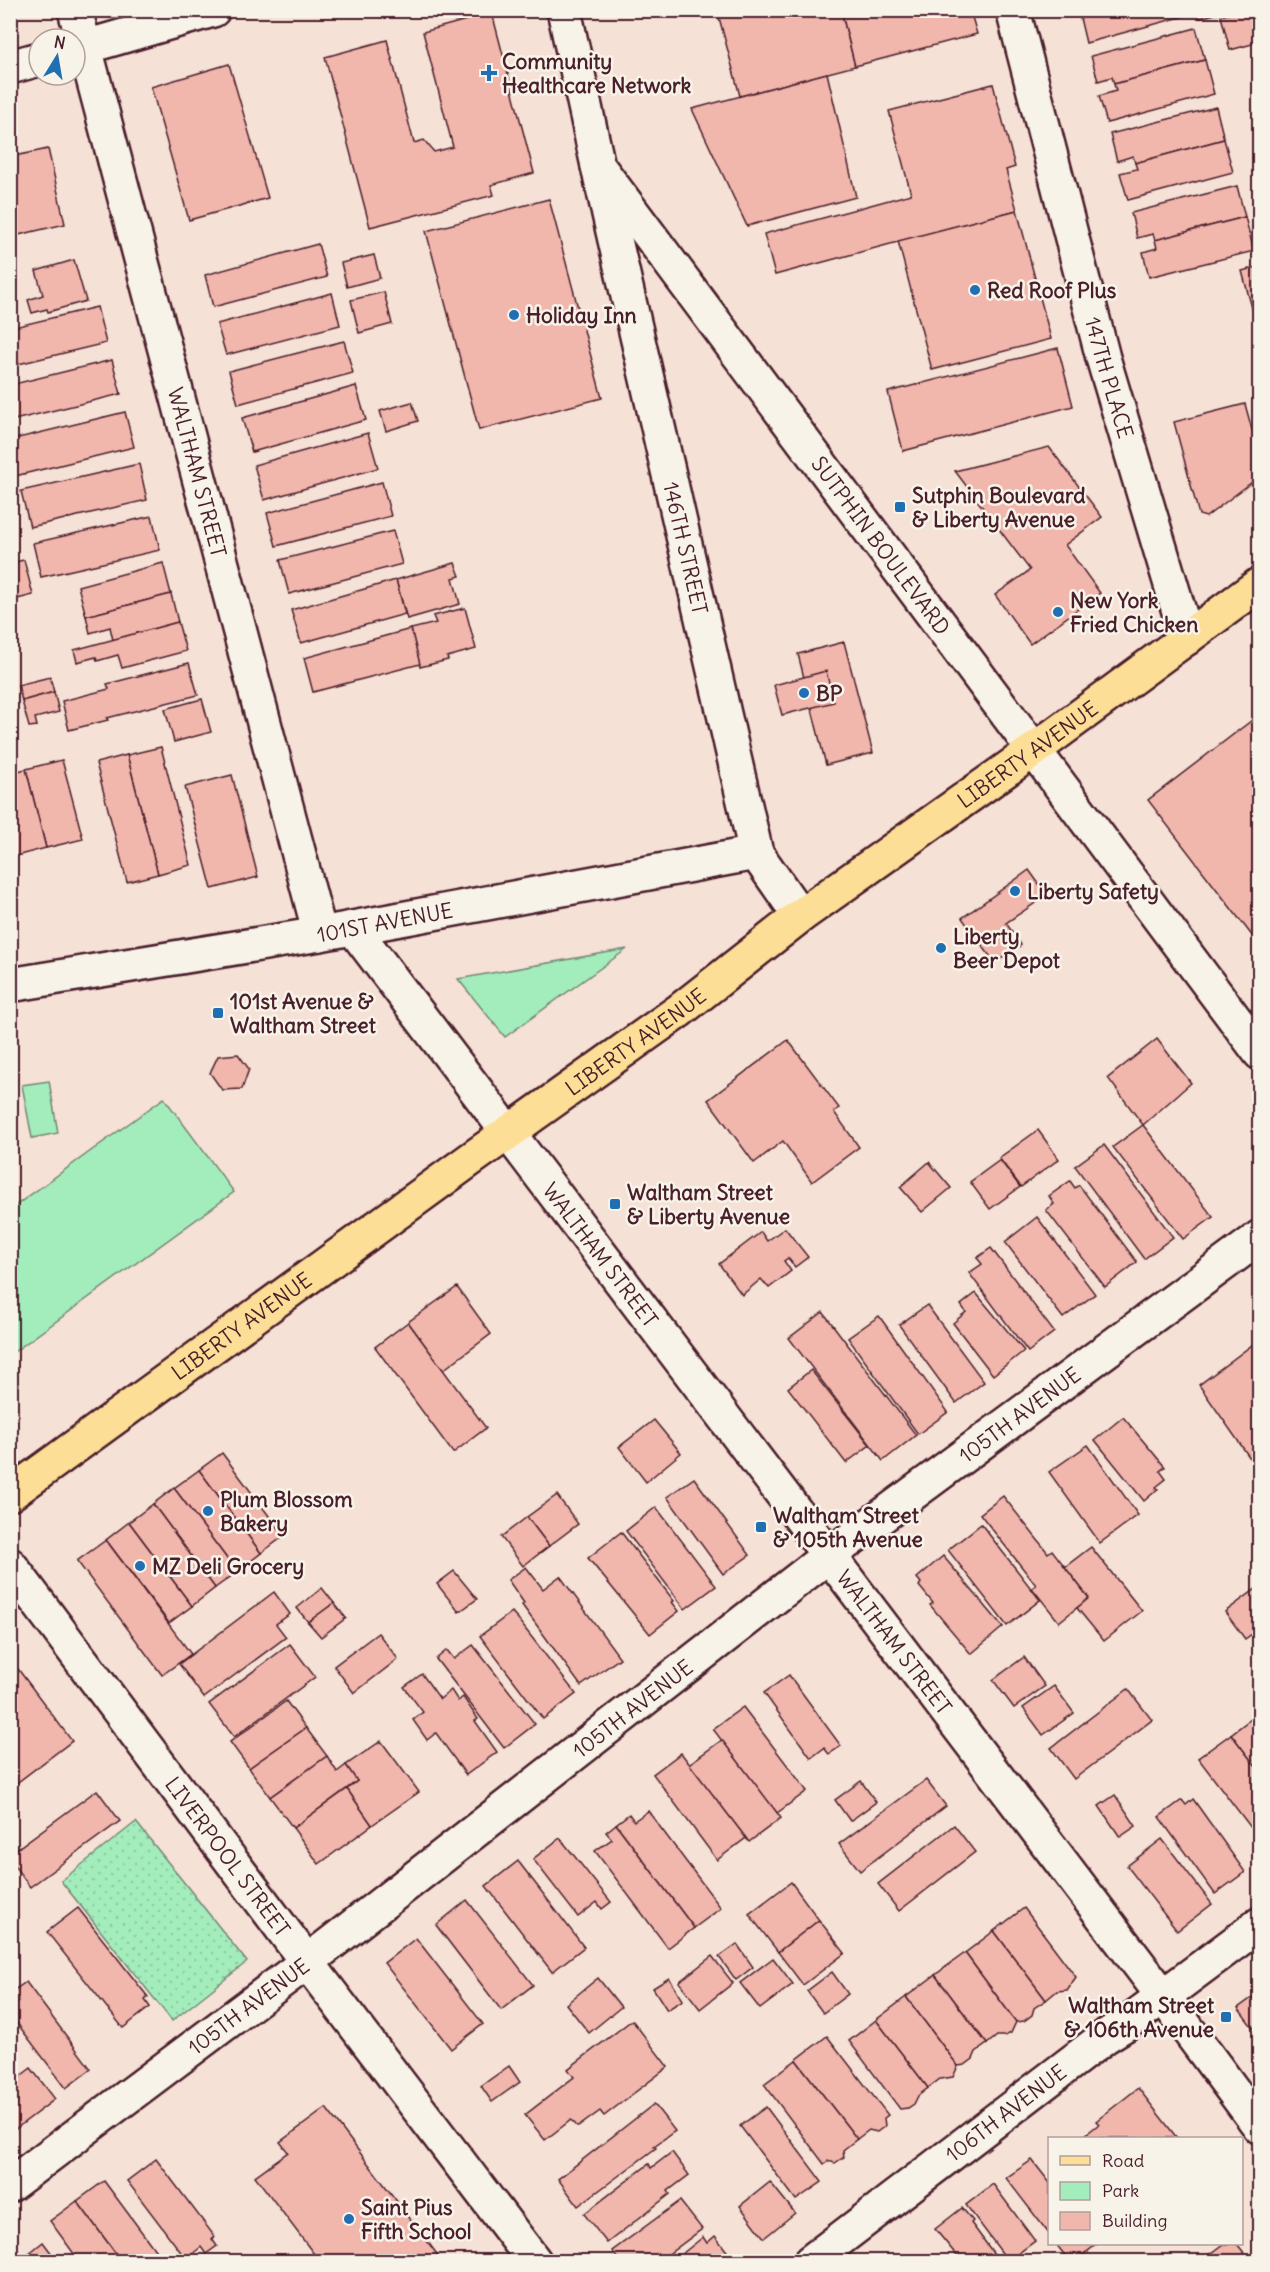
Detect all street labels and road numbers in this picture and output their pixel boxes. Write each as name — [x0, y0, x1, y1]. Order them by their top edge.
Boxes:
street label: 147TH PLACE — [1079, 314, 1140, 442]
street label: WALTHAM STREET — [162, 384, 233, 560]
street label: SUTPHIN BOULEVARD — [806, 451, 956, 640]
street label: 146TH STREET — [658, 479, 714, 617]
street label: LIBERTY AVENUE — [952, 694, 1103, 814]
street label: 101ST AVENUE — [315, 896, 455, 948]
street label: LIBERTY AVENUE — [560, 982, 711, 1101]
street label: WALTHAM STREET — [537, 1177, 664, 1332]
street label: LIBERTY AVENUE — [166, 1266, 317, 1386]
street label: 105TH AVENUE — [953, 1361, 1086, 1468]
street label: WALTHAM STREET — [831, 1564, 958, 1720]
street label: 105TH AVENUE — [567, 1653, 698, 1764]
street label: LIVERPOOL STREET — [160, 1771, 297, 1942]
street label: 105TH AVENUE — [182, 1952, 314, 2060]
street label: 106TH AVENUE — [940, 2058, 1071, 2167]

